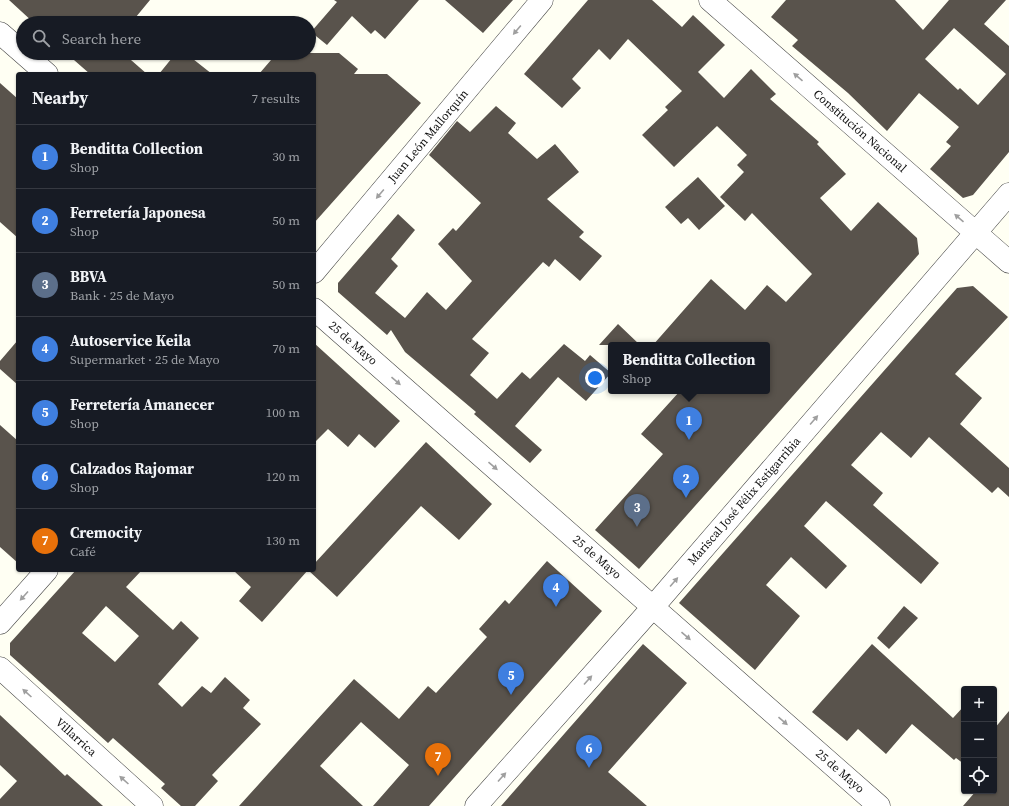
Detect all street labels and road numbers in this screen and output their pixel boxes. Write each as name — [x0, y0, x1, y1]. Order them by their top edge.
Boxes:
street label: Juan León Mallorquín — [384, 86, 472, 187]
street label: Constitución Nacional — [810, 86, 910, 176]
street label: 25 de Mayo — [325, 317, 381, 369]
street label: Mariscal José Félix Estigarribia — [684, 433, 805, 568]
street label: 25 de Mayo — [569, 531, 625, 583]
street label: Villarrica — [52, 714, 101, 760]
street label: 25 de Mayo — [812, 745, 868, 797]

